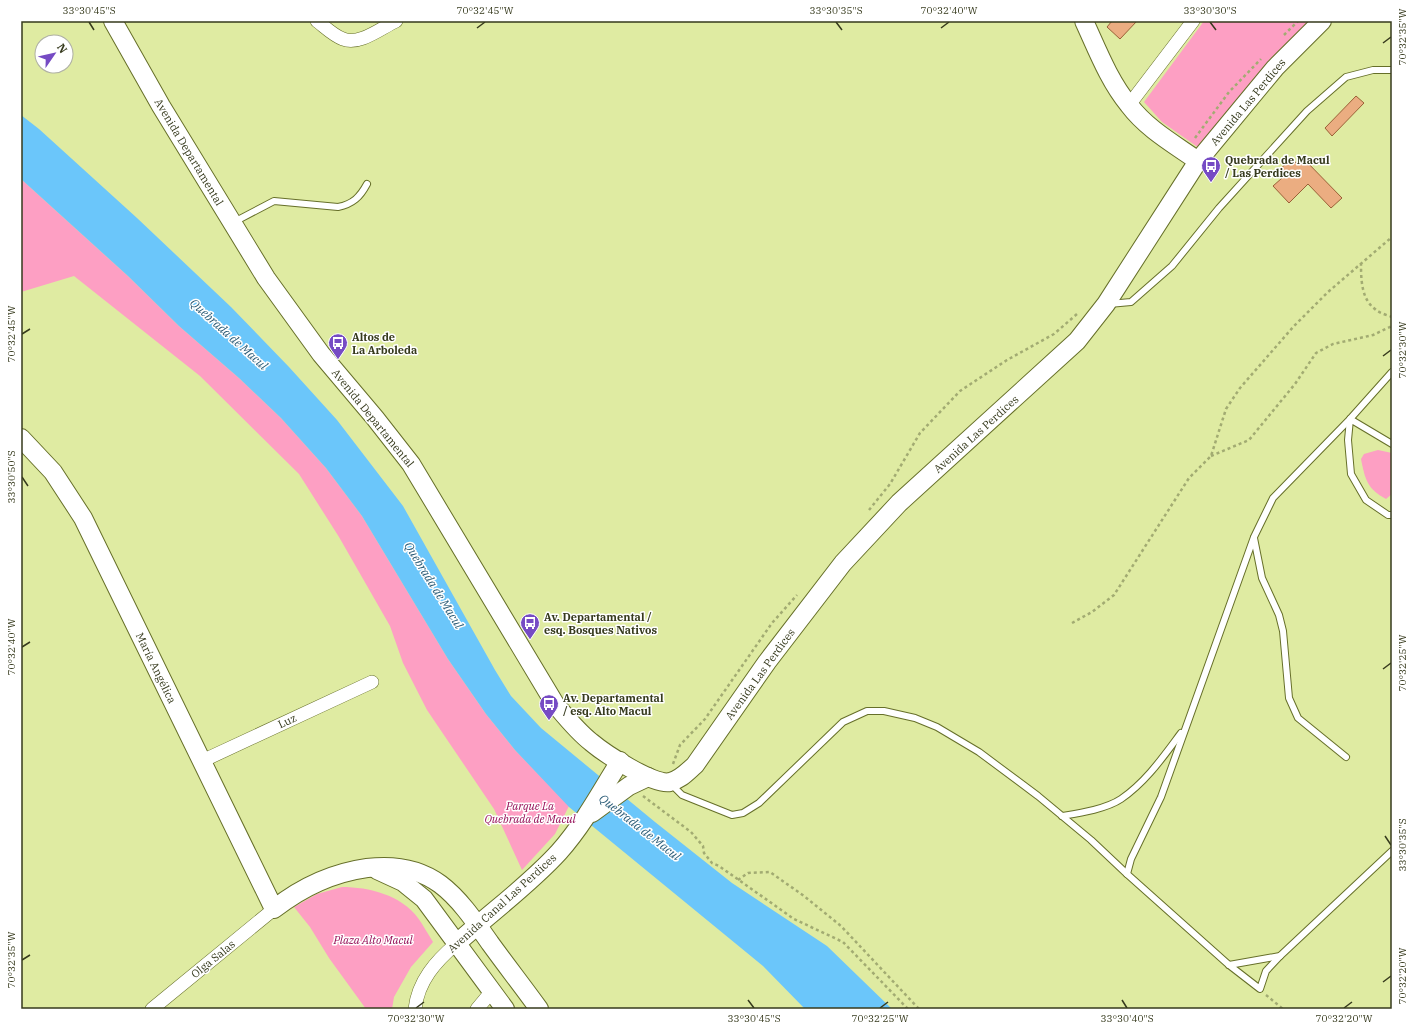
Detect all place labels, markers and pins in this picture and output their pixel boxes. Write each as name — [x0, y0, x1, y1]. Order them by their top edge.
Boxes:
place label: Quebrada de Macul / Las Perdices — [1225, 153, 1330, 180]
bus stop icon: Quebrada de Macul / Las Perdices — [1200, 155, 1222, 183]
place label: Altos de La Arboleda — [352, 330, 417, 357]
bus stop icon: Altos de La Arboleda — [327, 332, 349, 360]
place label: Av. Departamental / esq. Bosques Nativos — [544, 610, 657, 637]
bus stop icon: Av. Departamental / esq. Bosques Nativos — [519, 612, 541, 640]
place label: Av. Departamental / esq. Alto Macul — [563, 691, 664, 718]
bus stop icon: Av. Departamental / esq. Alto Macul — [538, 693, 560, 721]

